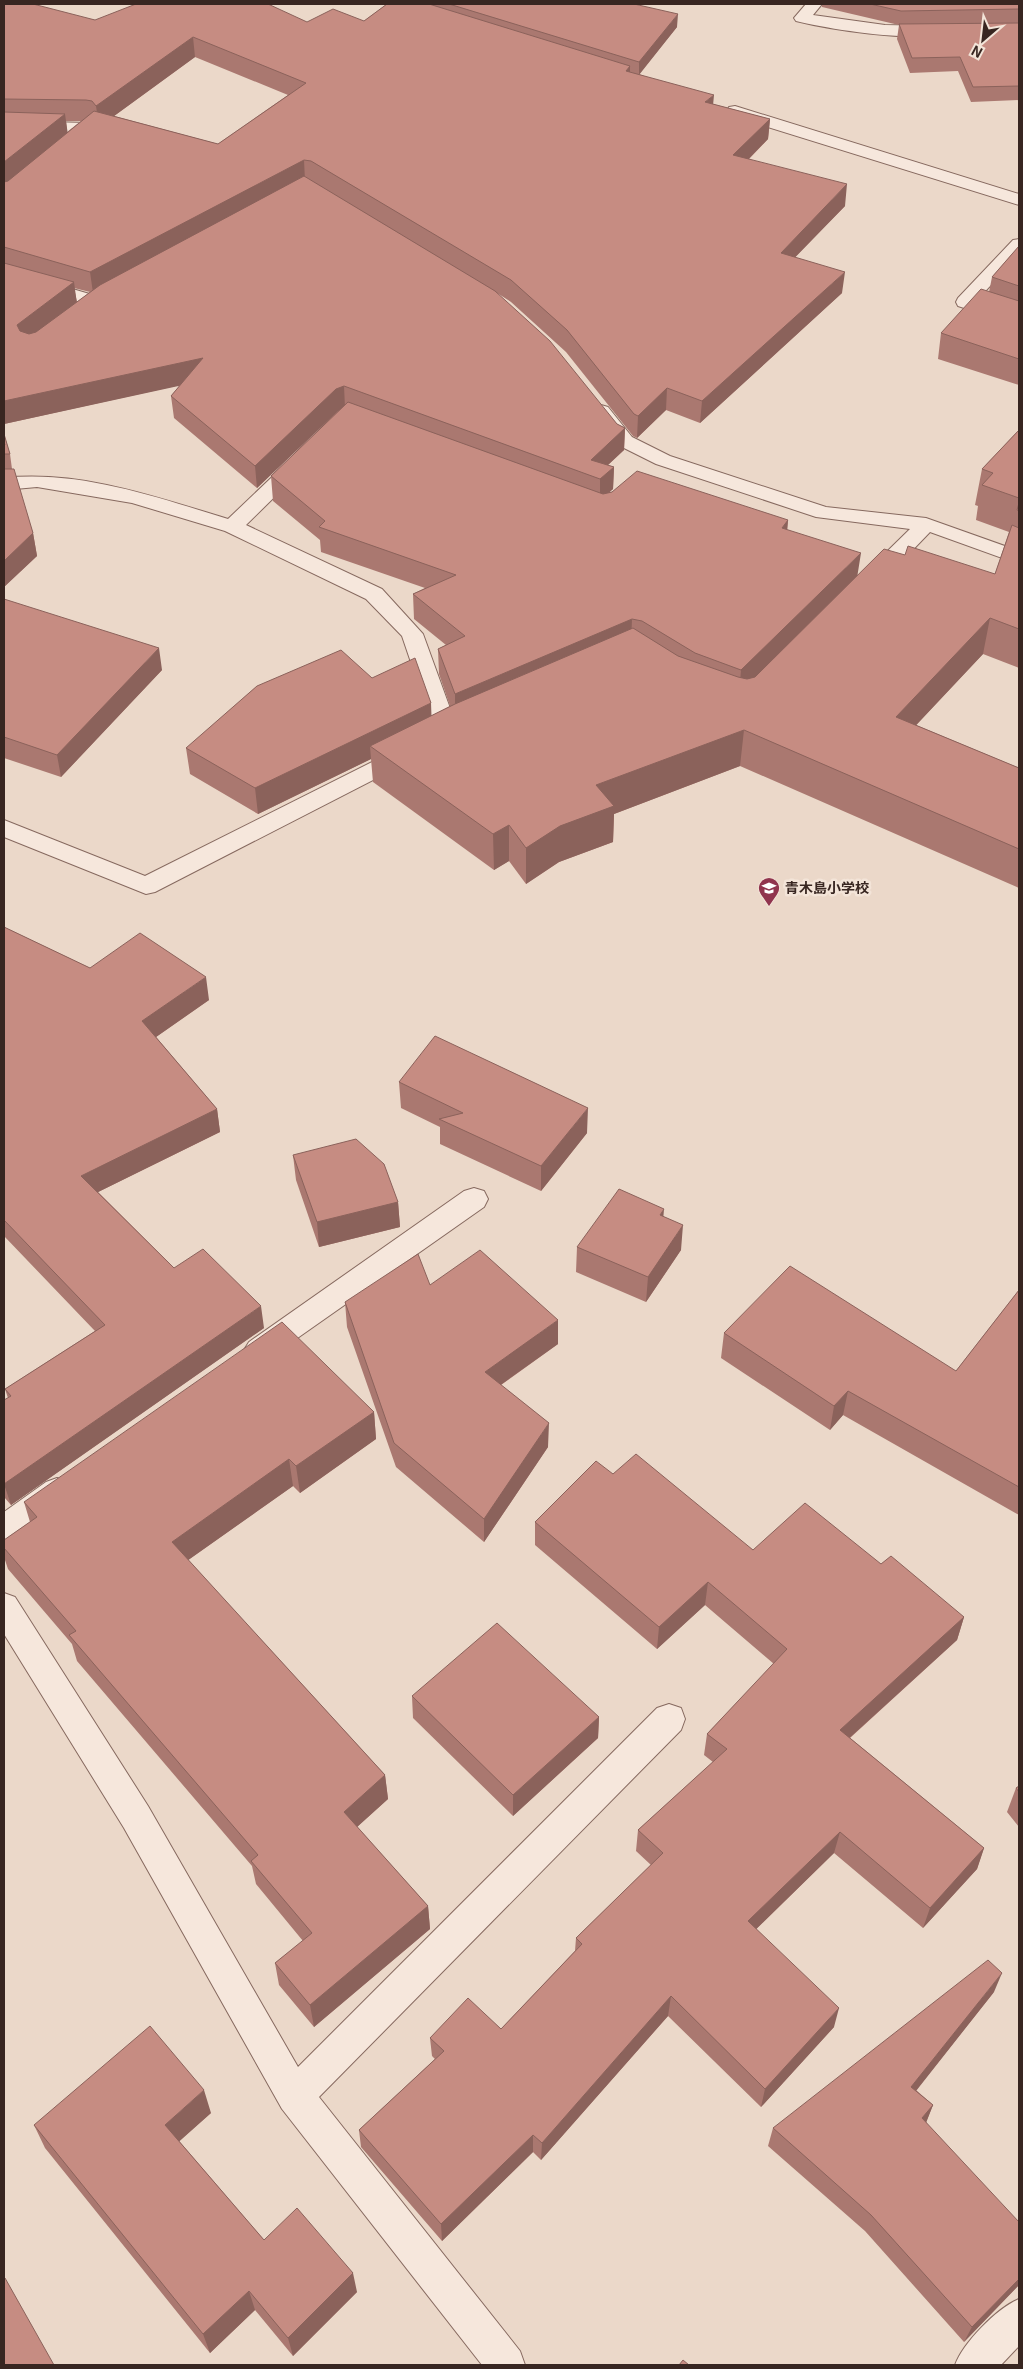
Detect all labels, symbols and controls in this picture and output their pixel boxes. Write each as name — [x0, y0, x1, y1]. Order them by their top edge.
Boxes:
north arrow — [958, 15, 1008, 65]
text: N — [967, 41, 986, 64]
school or university icon: 青木島小学校 — [757, 876, 781, 907]
place label: 青木島小学校 — [785, 877, 869, 897]

